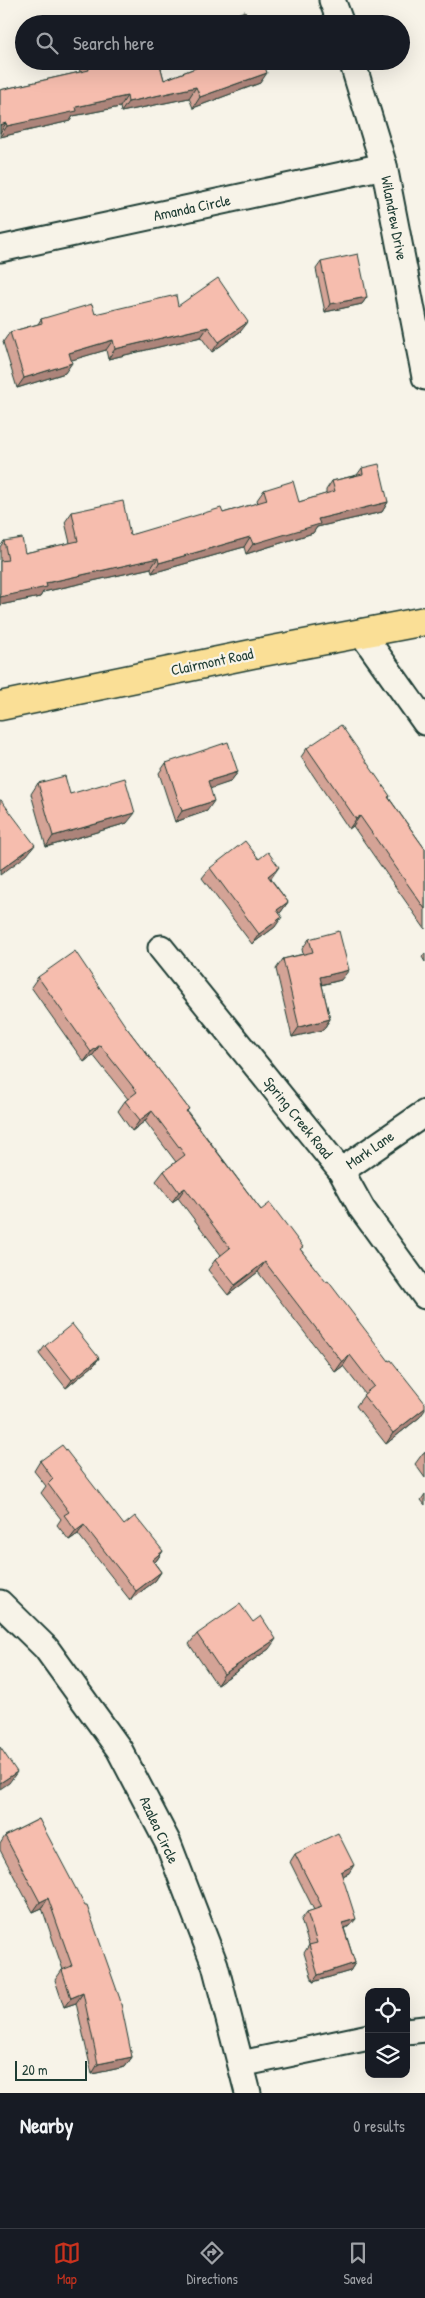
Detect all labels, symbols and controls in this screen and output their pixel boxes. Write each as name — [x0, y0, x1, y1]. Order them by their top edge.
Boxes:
search box — [15, 15, 410, 70]
icon: search — [33, 29, 61, 57]
text: Search here — [73, 30, 154, 56]
street label: Wilandrew Drive — [376, 174, 413, 262]
street label: Amanda Circle — [151, 189, 232, 226]
street label: Clairmont Road — [169, 643, 255, 680]
street label: Spring Creek Road — [259, 1072, 338, 1163]
street label: Mark Lane — [341, 1125, 398, 1174]
street label: Azalea Circle — [135, 1793, 184, 1867]
map controls — [365, 1988, 410, 2078]
button: locate — [365, 1988, 410, 2033]
button: layers — [365, 2033, 410, 2078]
scale bar — [15, 2058, 88, 2081]
text: 20 m — [22, 2060, 48, 2079]
text: Nearby — [20, 2111, 73, 2140]
text: 0 results — [353, 2115, 405, 2137]
tab: Map — [53, 2239, 81, 2288]
tab: Directions — [186, 2239, 238, 2288]
tab: Saved — [344, 2239, 372, 2288]

